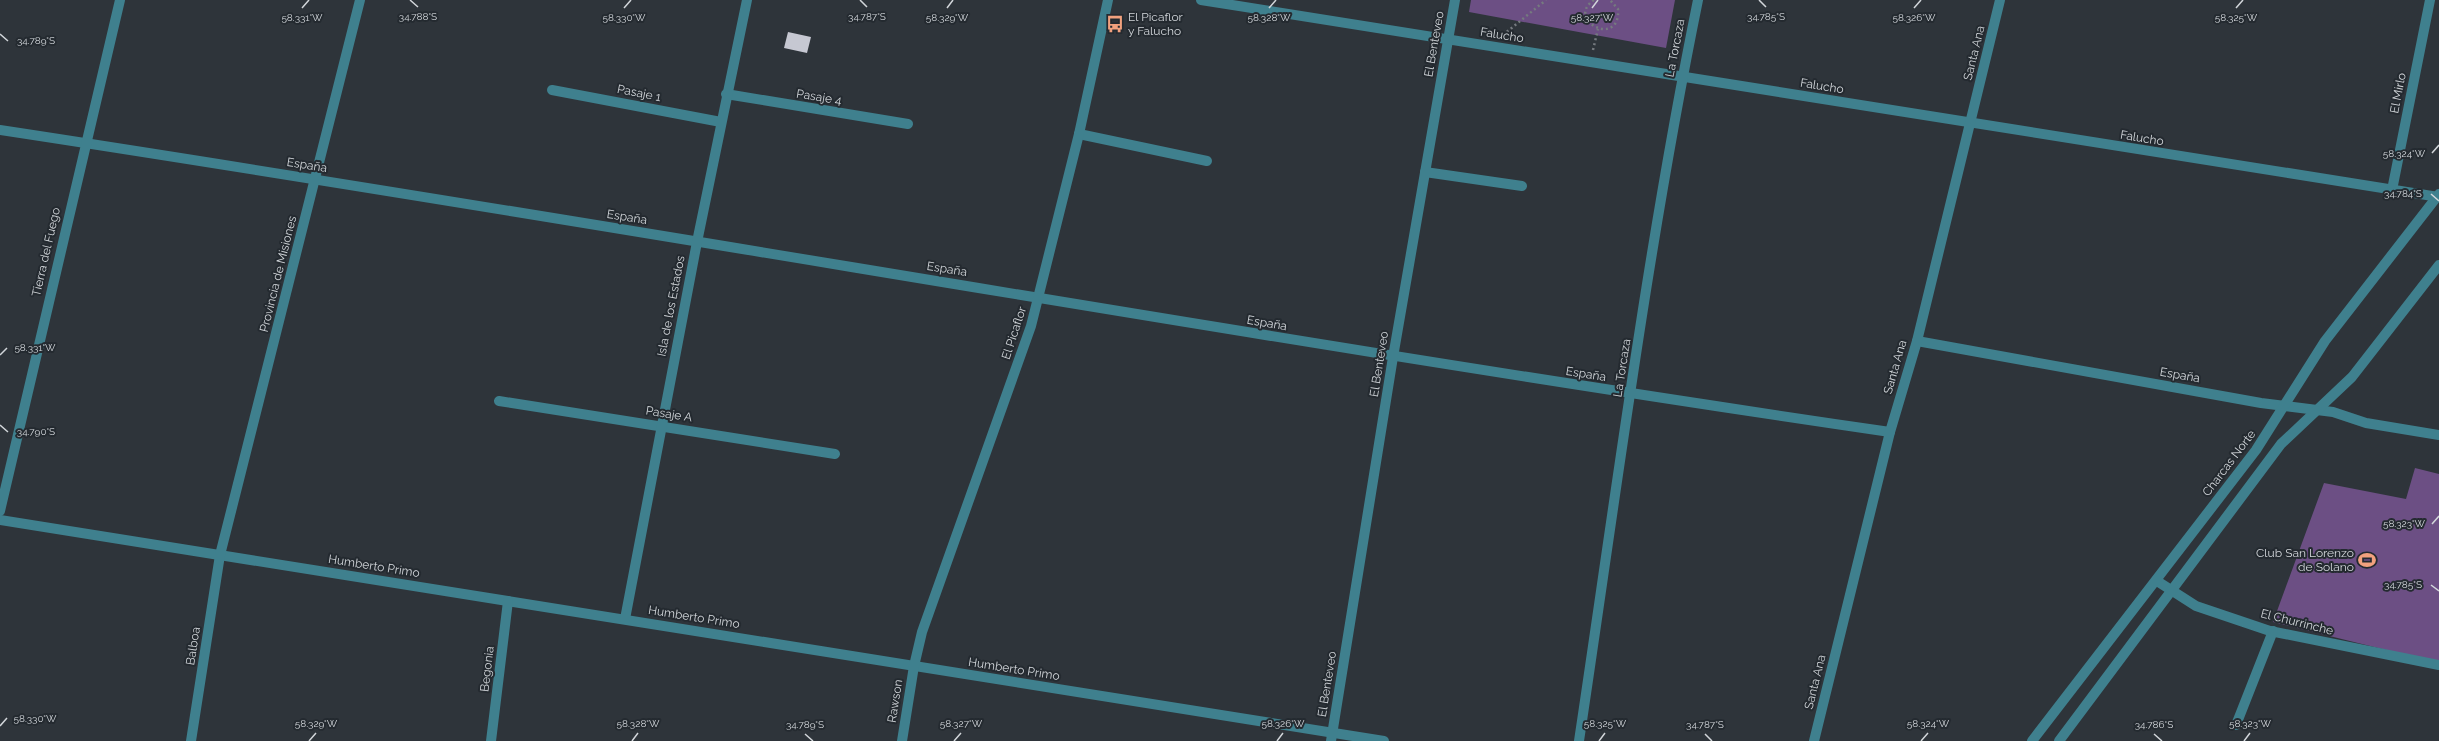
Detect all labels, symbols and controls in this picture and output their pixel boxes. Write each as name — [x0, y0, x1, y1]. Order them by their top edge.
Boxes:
place label: El Picaflor y Falucho — [1128, 10, 1184, 38]
street label: El Benteveo — [1421, 10, 1447, 78]
text: 34.788°S — [399, 11, 437, 22]
text: 34.787°S — [848, 11, 886, 22]
text: 34.785°S — [1747, 11, 1785, 22]
text: 58.331°W — [281, 12, 323, 23]
text: 58.330°W — [603, 12, 646, 23]
text: 58.329°W — [926, 12, 969, 23]
text: 58.328°W — [1248, 12, 1291, 23]
text: 58.327°W — [1571, 12, 1614, 23]
text: 58.326°W — [1893, 12, 1936, 23]
text: 58.325°W — [2215, 12, 2258, 23]
bus stop icon: El Picaflor y Falucho — [1105, 14, 1125, 34]
street label: La Torcaza — [1663, 18, 1687, 78]
street label: Santa Ana — [1960, 24, 1988, 82]
street label: Falucho — [1479, 25, 1525, 45]
text: 34.789°S — [17, 35, 55, 46]
street label: El Mirlo — [2387, 72, 2409, 114]
street label: Falucho — [1799, 76, 1845, 96]
street label: Pasaje 1 — [616, 82, 662, 104]
street label: Pasaje 4 — [795, 87, 843, 108]
street label: Falucho — [2119, 128, 2165, 148]
text: 58.324°W — [2383, 148, 2426, 159]
street label: España — [286, 155, 328, 175]
text: 34.784°S — [2384, 188, 2422, 199]
street label: Tierra del Fuego — [29, 206, 63, 298]
street label: España — [606, 207, 648, 227]
street label: Provincia de Misiones — [257, 214, 299, 334]
street label: Isla de los Estados — [654, 254, 688, 358]
street label: España — [926, 259, 968, 279]
street label: El Picaflor — [999, 304, 1029, 361]
street label: España — [1246, 313, 1288, 333]
street label: El Benteveo — [1367, 330, 1391, 398]
street label: La Torcaza — [1610, 338, 1634, 398]
street label: Santa Ana — [1881, 338, 1909, 396]
text: 58.331°W — [14, 342, 56, 353]
street label: España — [1565, 364, 1607, 384]
street label: España — [2159, 365, 2201, 385]
street label: Pasaje A — [645, 403, 693, 425]
text: 34.790°S — [17, 426, 55, 437]
street label: Charcas Norte — [2200, 427, 2258, 499]
text: 58.323°W — [2383, 518, 2426, 529]
place label: Club San Lorenzo de Solano — [2256, 546, 2354, 574]
sports icon: Club San Lorenzo de Solano — [2357, 550, 2377, 570]
street label: Humberto Primo — [327, 552, 421, 580]
text: 34.785°S — [2384, 579, 2422, 590]
street label: Humberto Primo — [647, 603, 741, 631]
street label: El Churrinche — [2259, 606, 2335, 638]
street label: Balboa — [183, 626, 203, 666]
street label: Begonia — [477, 645, 497, 693]
street label: El Benteveo — [1315, 650, 1339, 718]
street label: Santa Ana — [1801, 653, 1829, 711]
street label: Humberto Primo — [967, 655, 1061, 683]
street label: Rawson — [885, 678, 905, 724]
text: 58.330°W — [14, 713, 57, 724]
text: 58.329°W — [295, 718, 338, 729]
text: 58.328°W — [617, 718, 660, 729]
text: 58.327°W — [940, 718, 983, 729]
text: 58.326°W — [1262, 718, 1305, 729]
text: 58.325°W — [1584, 718, 1627, 729]
text: 58.324°W — [1907, 718, 1950, 729]
text: 58.323°W — [2229, 718, 2272, 729]
text: 34.789°S — [786, 719, 824, 730]
text: 34.787°S — [1686, 719, 1724, 730]
text: 34.786°S — [2135, 719, 2173, 730]

